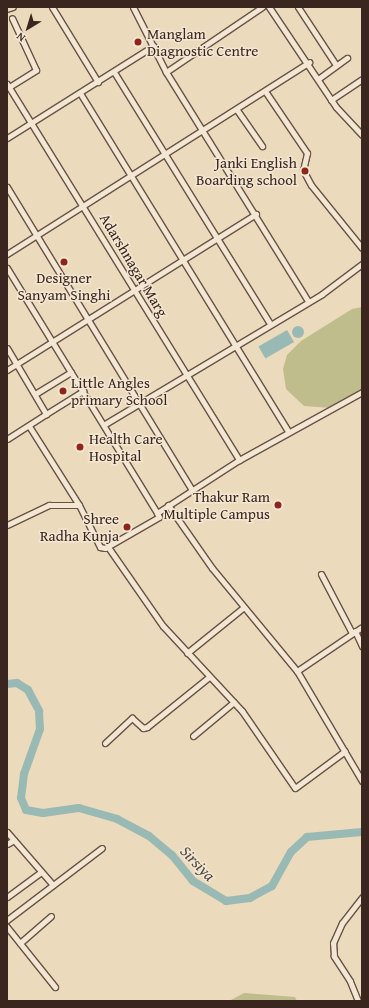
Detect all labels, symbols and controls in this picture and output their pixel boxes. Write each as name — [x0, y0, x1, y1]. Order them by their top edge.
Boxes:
north arrow — [8, 8, 48, 48]
place label: Manglam Diagnostic Centre — [147, 24, 258, 59]
text: N — [13, 29, 28, 46]
marker: Manglam Diagnostic Centre — [132, 36, 144, 48]
place label: Janki English Boarding school — [196, 153, 297, 188]
marker: Janki English Boarding school — [300, 166, 310, 176]
street label: Adarshnagar Marg — [96, 210, 172, 320]
marker: Designer Sanyam Singhi — [59, 257, 69, 267]
place label: Designer Sanyam Singhi — [18, 268, 110, 303]
place label: Little Angles primary School — [71, 373, 167, 408]
marker: Little Angles primary School — [58, 386, 68, 396]
place label: Health Care Hospital — [89, 429, 163, 464]
marker: Health Care Hospital — [74, 441, 86, 453]
place label: Thakur Ram Multiple Campus — [164, 487, 270, 522]
marker: Thakur Ram Multiple Campus — [273, 500, 283, 510]
place label: Shree Radha Kunja — [40, 509, 119, 544]
marker: Shree Radha Kunja — [122, 522, 132, 532]
water label: Sirsiya — [177, 841, 219, 885]

